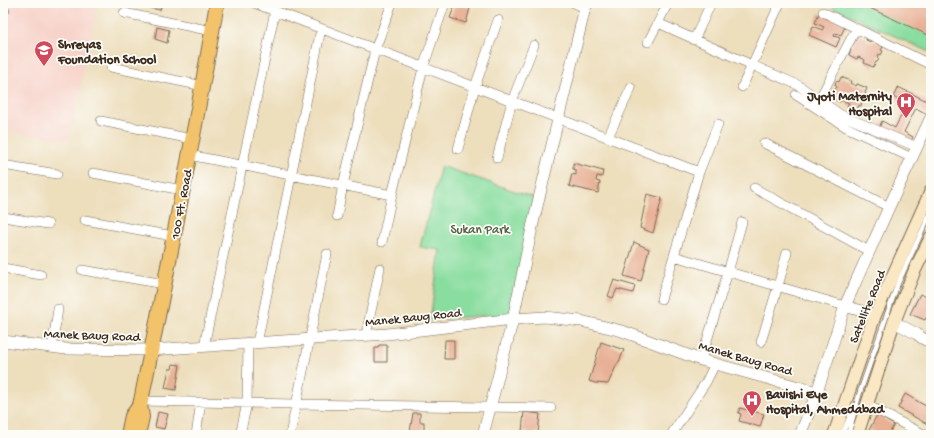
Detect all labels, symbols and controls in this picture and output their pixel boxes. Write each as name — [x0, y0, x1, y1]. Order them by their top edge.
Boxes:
place label: Shreyas Foundation School — [57, 38, 157, 68]
school or university icon: Shreyas Foundation School — [33, 39, 55, 67]
place label: Jyoti Maternity Hospital — [806, 90, 893, 121]
hospital icon: Jyoti Maternity Hospital — [895, 91, 917, 119]
street label: 100 Ft. Road — [168, 167, 197, 242]
park label: Sukan Park — [450, 223, 511, 238]
street label: Satellite Road — [847, 267, 890, 346]
street label: Manek Baug Road — [364, 306, 464, 331]
street label: Manek Baug Road — [43, 327, 142, 346]
street label: Manek Baug Road — [697, 339, 795, 380]
place label: Bavishi Eye Hospital, Ahmedabad — [765, 388, 885, 419]
hospital icon: Bavishi Eye Hospital, Ahmedabad — [741, 389, 763, 417]

